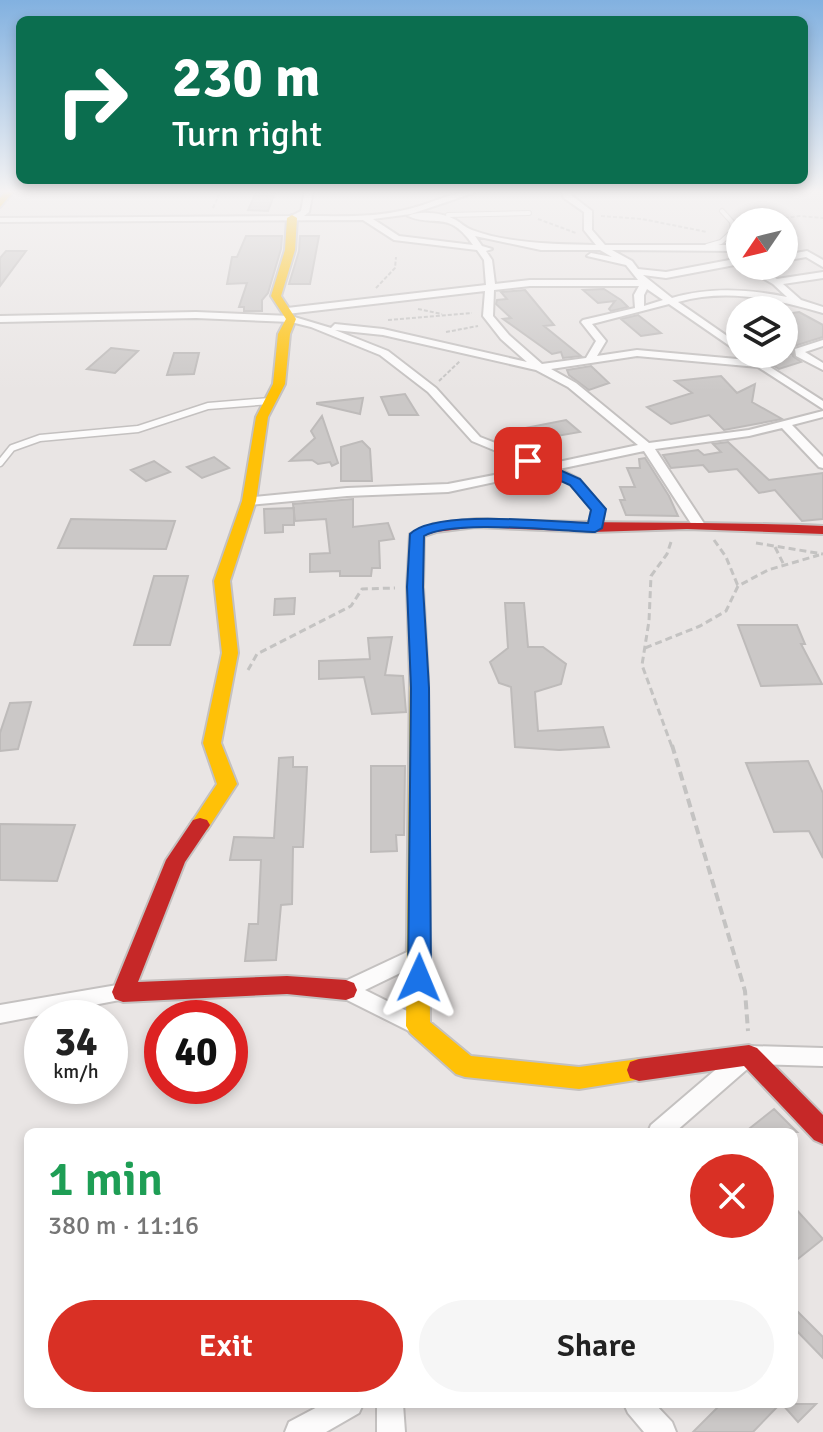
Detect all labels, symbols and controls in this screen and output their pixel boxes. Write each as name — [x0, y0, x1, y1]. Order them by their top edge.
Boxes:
text: 230 m — [172, 43, 320, 112]
icon: right — [40, 48, 144, 152]
text: Turn right — [172, 112, 322, 157]
north arrow — [726, 208, 798, 280]
map controls — [726, 208, 798, 368]
button: layers — [726, 296, 798, 368]
pin — [494, 427, 562, 495]
icon: arrive — [506, 439, 550, 483]
position arrow — [377, 936, 461, 1020]
speed limit sign: 40 — [144, 1000, 248, 1104]
text: 34 — [54, 1017, 98, 1067]
text: km/h — [53, 1059, 99, 1084]
text: 1 min — [48, 1150, 163, 1209]
button: close — [690, 1154, 774, 1238]
text: 380 m · 11:16 — [48, 1210, 199, 1242]
button: Exit — [48, 1300, 403, 1392]
button: Share — [419, 1300, 774, 1392]

